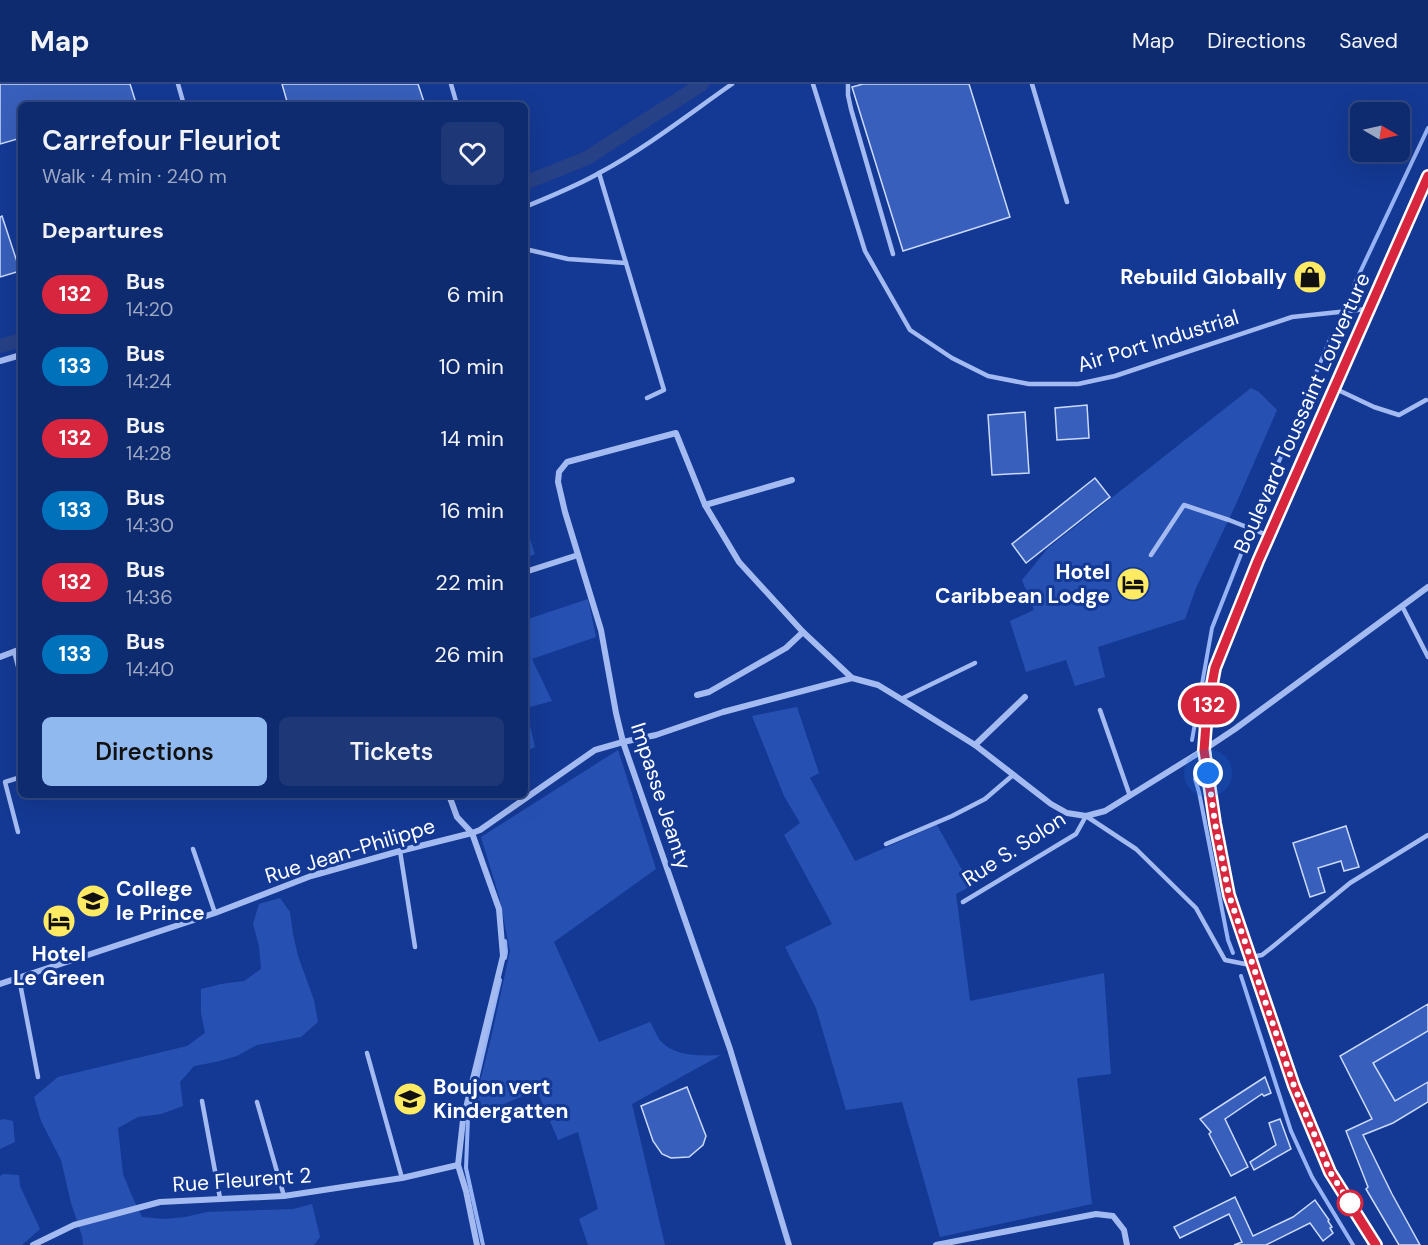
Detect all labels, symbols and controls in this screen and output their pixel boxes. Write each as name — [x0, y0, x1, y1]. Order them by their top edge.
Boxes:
text: Map — [30, 23, 90, 60]
text: Map — [1132, 27, 1174, 55]
text: Directions — [1207, 27, 1306, 55]
text: Saved — [1339, 27, 1398, 55]
north arrow — [1350, 102, 1410, 162]
map controls — [1350, 102, 1410, 162]
text: Carrefour Fleuriot — [42, 122, 281, 159]
button: heart — [441, 122, 504, 185]
text: Walk · 4 min · 240 m — [42, 163, 227, 189]
text: Departures — [42, 216, 164, 245]
shop icon: Rebuild Globally — [1292, 259, 1328, 295]
place label: Rebuild Globally — [1120, 263, 1287, 291]
text: Bus — [126, 267, 165, 296]
street label: Boulevard Toussaint Louverture — [1227, 268, 1377, 558]
text: 132 — [59, 280, 91, 308]
text: 6 min — [447, 280, 504, 309]
text: 14:20 — [126, 296, 173, 322]
street label: Air Port Industrial — [1074, 303, 1242, 379]
text: Bus — [126, 339, 165, 368]
text: 133 — [59, 352, 91, 380]
text: 10 min — [439, 352, 504, 381]
text: 14:24 — [126, 368, 172, 394]
text: Bus — [126, 411, 165, 440]
text: 132 — [59, 424, 91, 452]
text: 14 min — [440, 424, 504, 453]
text: 14:28 — [126, 440, 172, 466]
text: Bus — [126, 483, 165, 512]
text: 133 — [59, 496, 91, 524]
text: 16 min — [440, 496, 504, 525]
text: 14:30 — [126, 512, 174, 538]
text: Bus — [126, 555, 165, 584]
place label: Hotel Caribbean Lodge — [935, 558, 1110, 610]
hotel icon: Hotel Caribbean Lodge — [1115, 566, 1151, 602]
text: 132 — [59, 568, 91, 596]
text: 22 min — [435, 568, 504, 597]
text: 14:36 — [126, 584, 173, 610]
text: Bus — [126, 627, 165, 656]
text: 133 — [59, 640, 91, 668]
text: 26 min — [434, 640, 504, 669]
text: 14:40 — [126, 656, 174, 682]
line badge: 132 — [1174, 686, 1244, 724]
text: 132 — [1193, 691, 1225, 719]
button: Directions — [42, 717, 267, 786]
button: Tickets — [279, 717, 504, 786]
street label: Impasse Jeanty — [624, 719, 698, 873]
your location — [1193, 758, 1223, 788]
street label: Rue S. Solon — [957, 805, 1071, 893]
street label: Rue Jean-Philippe — [261, 812, 439, 890]
place label: College le Prince — [116, 875, 205, 927]
school or university icon: College le Prince — [75, 883, 111, 919]
hotel icon: Hotel Le Green — [41, 903, 77, 939]
place label: Hotel Le Green — [13, 940, 105, 992]
place label: Boujon vert Kindergatten — [433, 1073, 568, 1125]
school or university icon: Boujon vert Kindergatten — [392, 1081, 428, 1117]
street label: Rue Fleurent 2 — [172, 1161, 312, 1199]
unlabelled marker — [1337, 1190, 1363, 1216]

